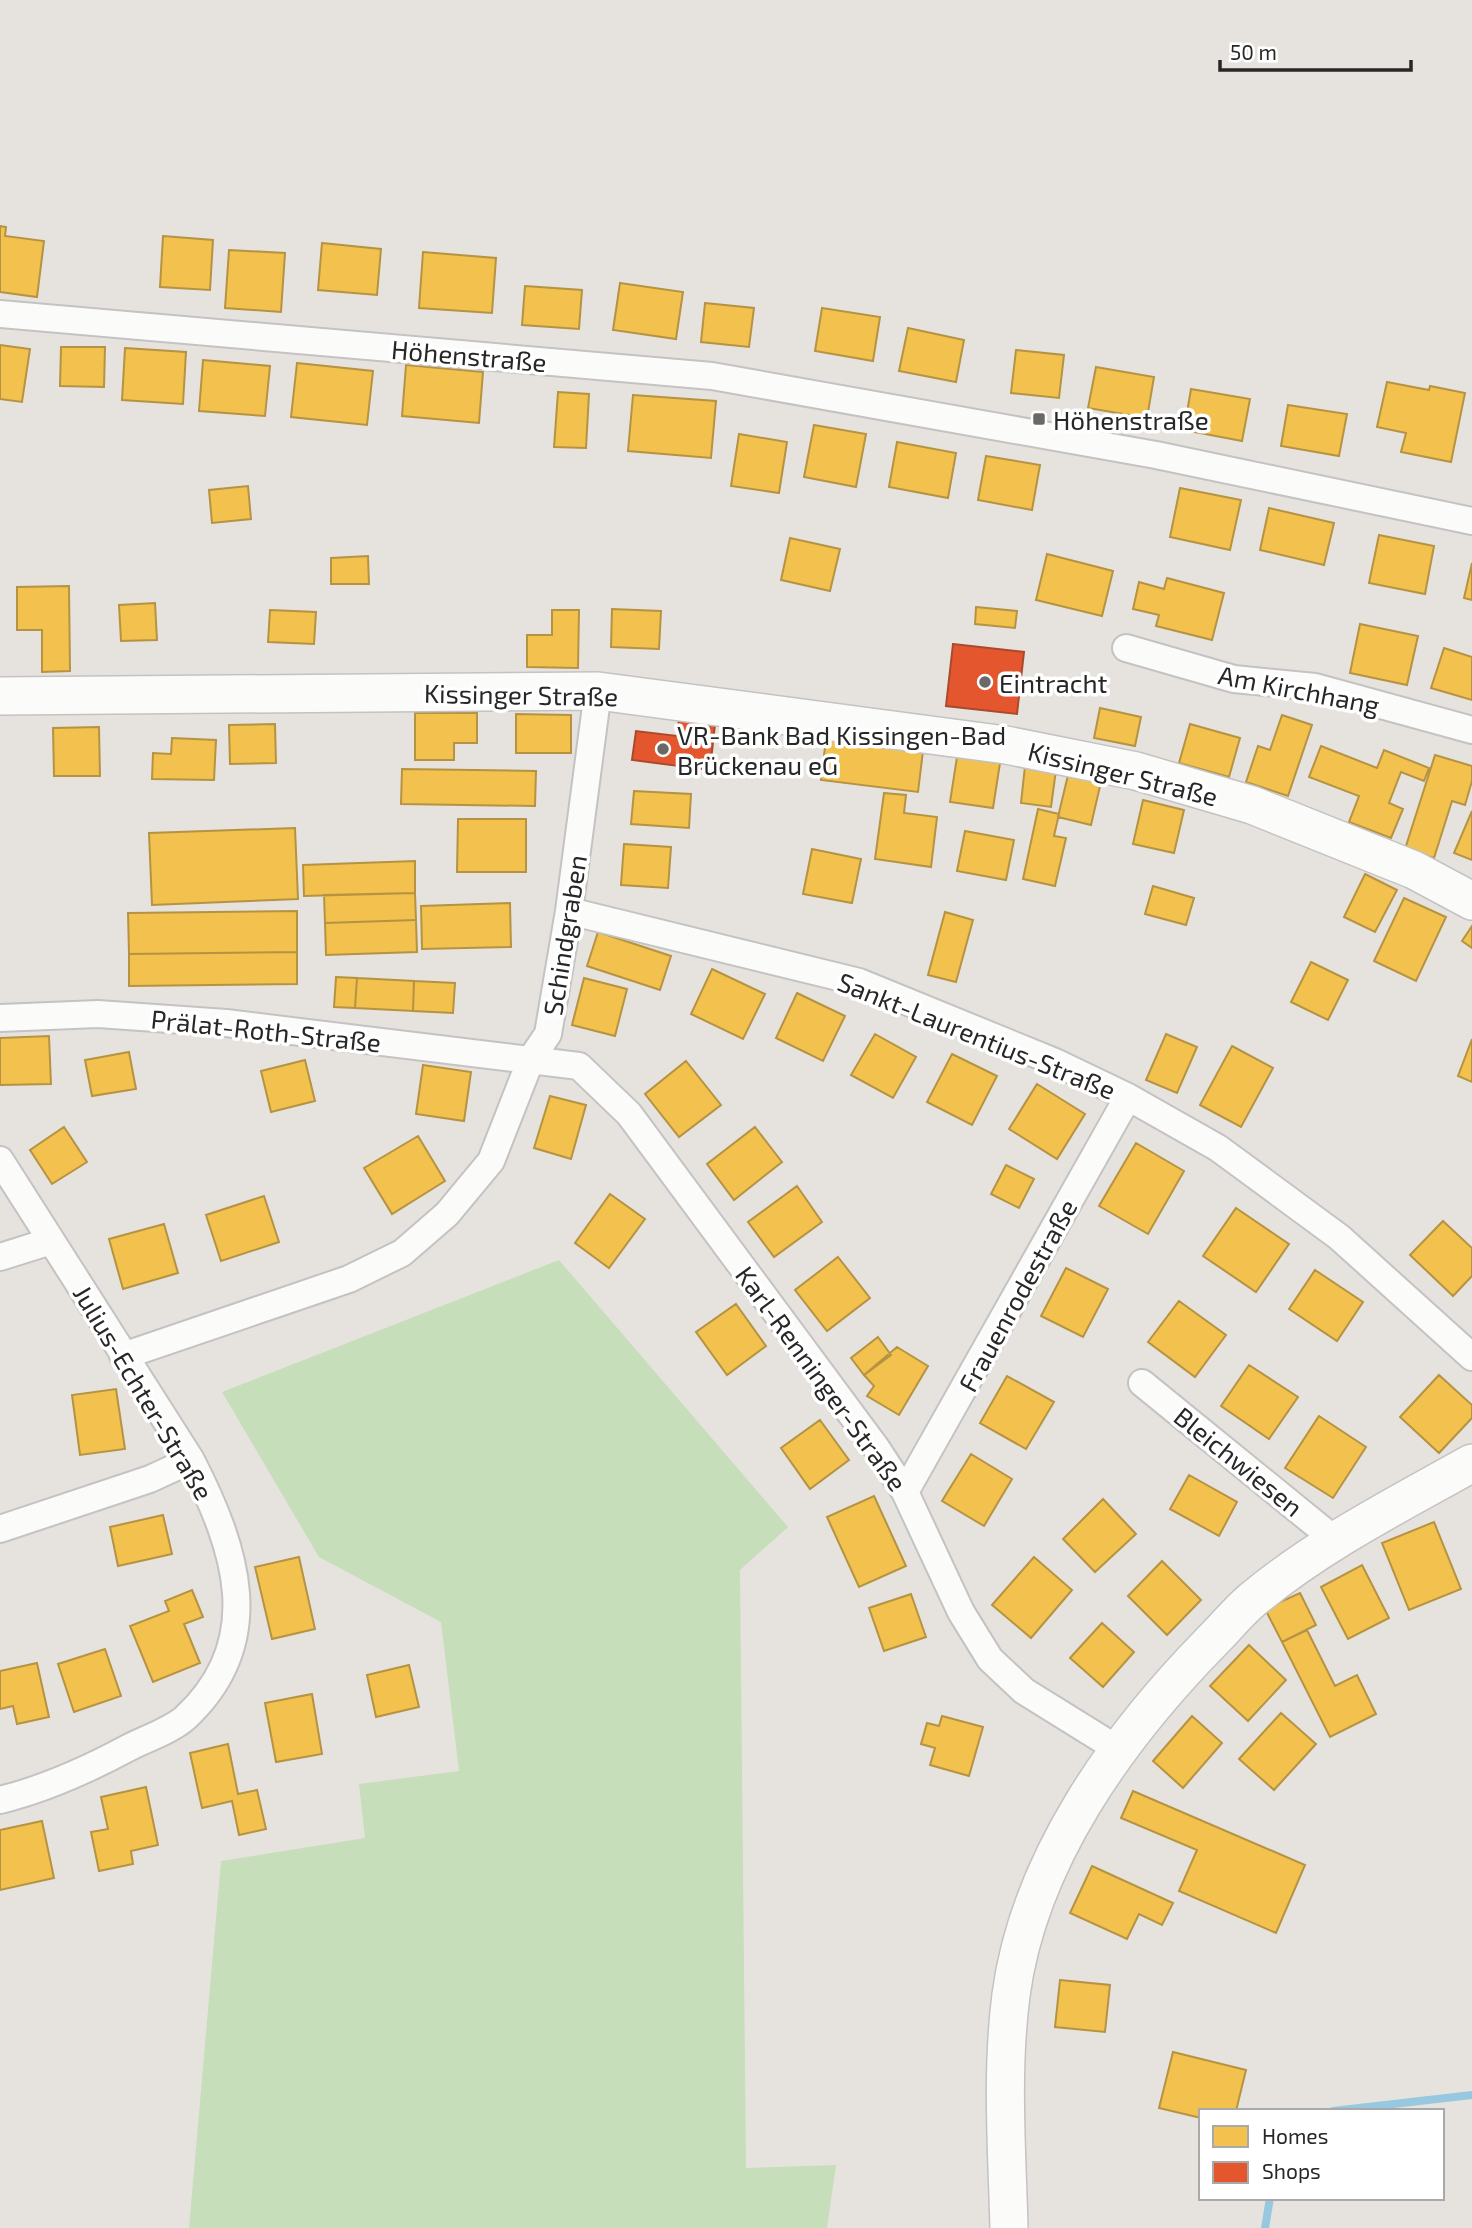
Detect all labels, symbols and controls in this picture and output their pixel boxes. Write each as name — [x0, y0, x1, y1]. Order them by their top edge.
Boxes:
scale bar — [1220, 28, 1411, 72]
text: 50 m — [1230, 39, 1277, 64]
street label: Höhenstraße — [390, 333, 548, 377]
place label: Höhenstraße — [1053, 404, 1209, 435]
marker: Höhenstraße — [1031, 411, 1047, 427]
street label: Am Kirchhang — [1216, 658, 1382, 720]
place label: Eintracht — [999, 667, 1108, 698]
marker: Eintracht — [977, 674, 993, 690]
street label: Kissinger Straße — [424, 677, 618, 711]
place label: VR-Bank Bad Kissingen-Bad Brückenau eG — [677, 719, 1006, 780]
street label: Kissinger Straße — [1025, 734, 1221, 812]
marker: VR-Bank Bad Kissingen-Bad Brückenau eG — [655, 741, 671, 757]
street label: Schindgraben — [536, 853, 592, 1017]
street label: Sankt-Laurentius-Straße — [834, 965, 1120, 1105]
street label: Prälat-Roth-Straße — [149, 1003, 383, 1057]
street label: Frauenrodestraße — [951, 1193, 1083, 1397]
street label: Karl-Renninger-Straße — [730, 1260, 914, 1496]
street label: Julius-Echter-Straße — [68, 1279, 220, 1505]
street label: Bleichwiesen — [1169, 1400, 1309, 1522]
legend — [1199, 2109, 1444, 2200]
text: Homes — [1262, 2123, 1328, 2148]
text: Shops — [1262, 2158, 1321, 2183]

